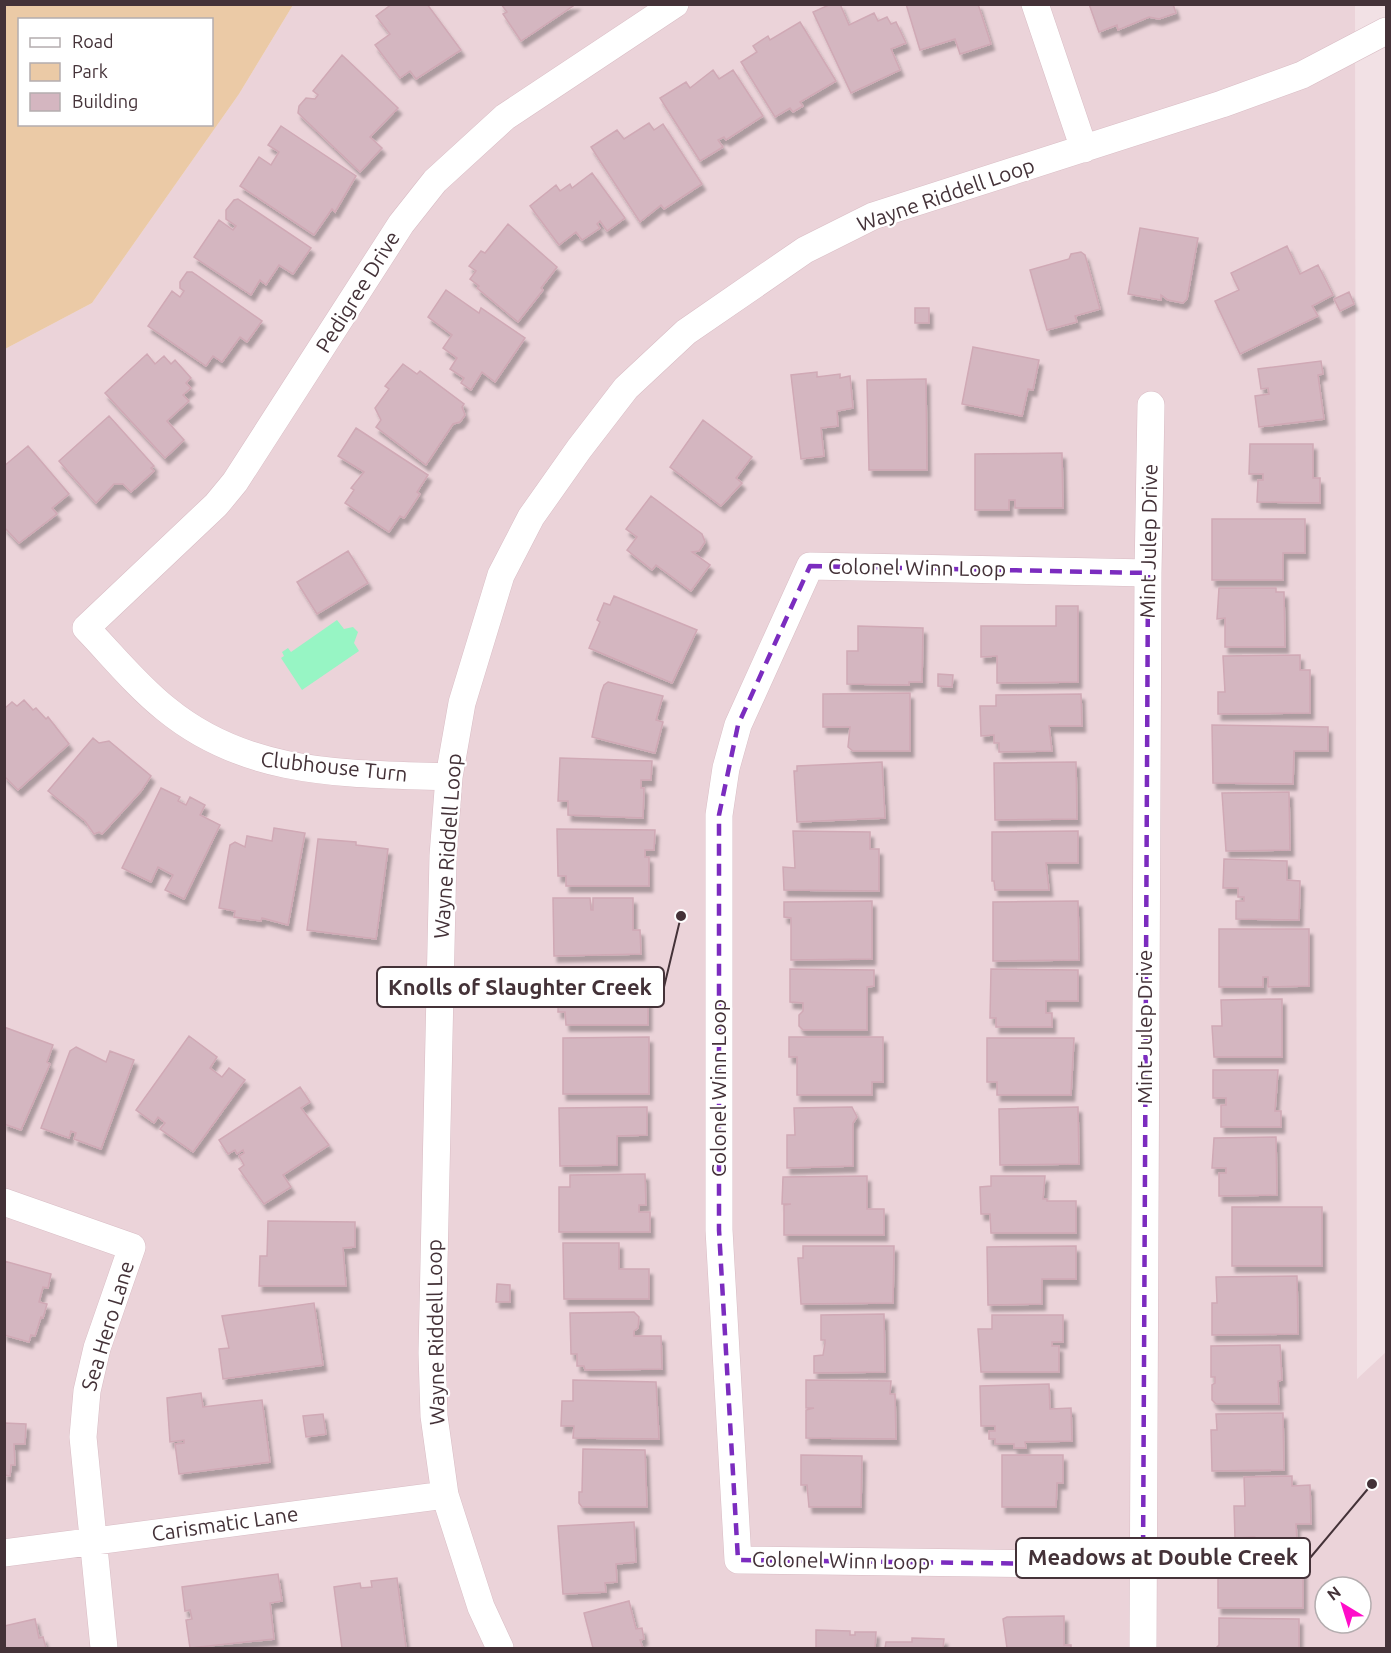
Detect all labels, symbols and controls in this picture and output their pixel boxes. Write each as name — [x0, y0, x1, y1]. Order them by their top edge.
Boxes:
legend — [18, 18, 213, 126]
text: Road — [72, 31, 114, 51]
text: Park — [72, 61, 108, 81]
text: Building — [72, 91, 138, 111]
street label: Wayne Riddell Loop — [854, 152, 1038, 236]
street label: Pedigree Drive — [310, 226, 404, 357]
street label: Mint Julep Drive — [1135, 464, 1161, 618]
street label: Colonel Winn Loop — [828, 553, 1006, 581]
street label: Clubhouse Turn — [260, 746, 409, 786]
street label: Wayne Riddell Loop — [429, 752, 465, 940]
street label: Mint Julep Drive — [1132, 950, 1156, 1104]
callout: Knolls of Slaughter Creek — [377, 967, 664, 1007]
text: Knolls of Slaughter Creek — [388, 974, 653, 999]
street label: Colonel Winn Loop — [706, 999, 730, 1177]
street label: Wayne Riddell Loop — [421, 1239, 449, 1425]
street label: Sea Hero Lane — [76, 1258, 138, 1394]
street label: Carismatic Lane — [150, 1501, 300, 1545]
callout: Meadows at Double Creek — [1016, 1538, 1310, 1578]
text: Meadows at Double Creek — [1028, 1544, 1299, 1569]
street label: Colonel Winn Loop — [752, 1546, 930, 1574]
north arrow — [1313, 1575, 1373, 1635]
text: N — [1324, 1582, 1344, 1604]

